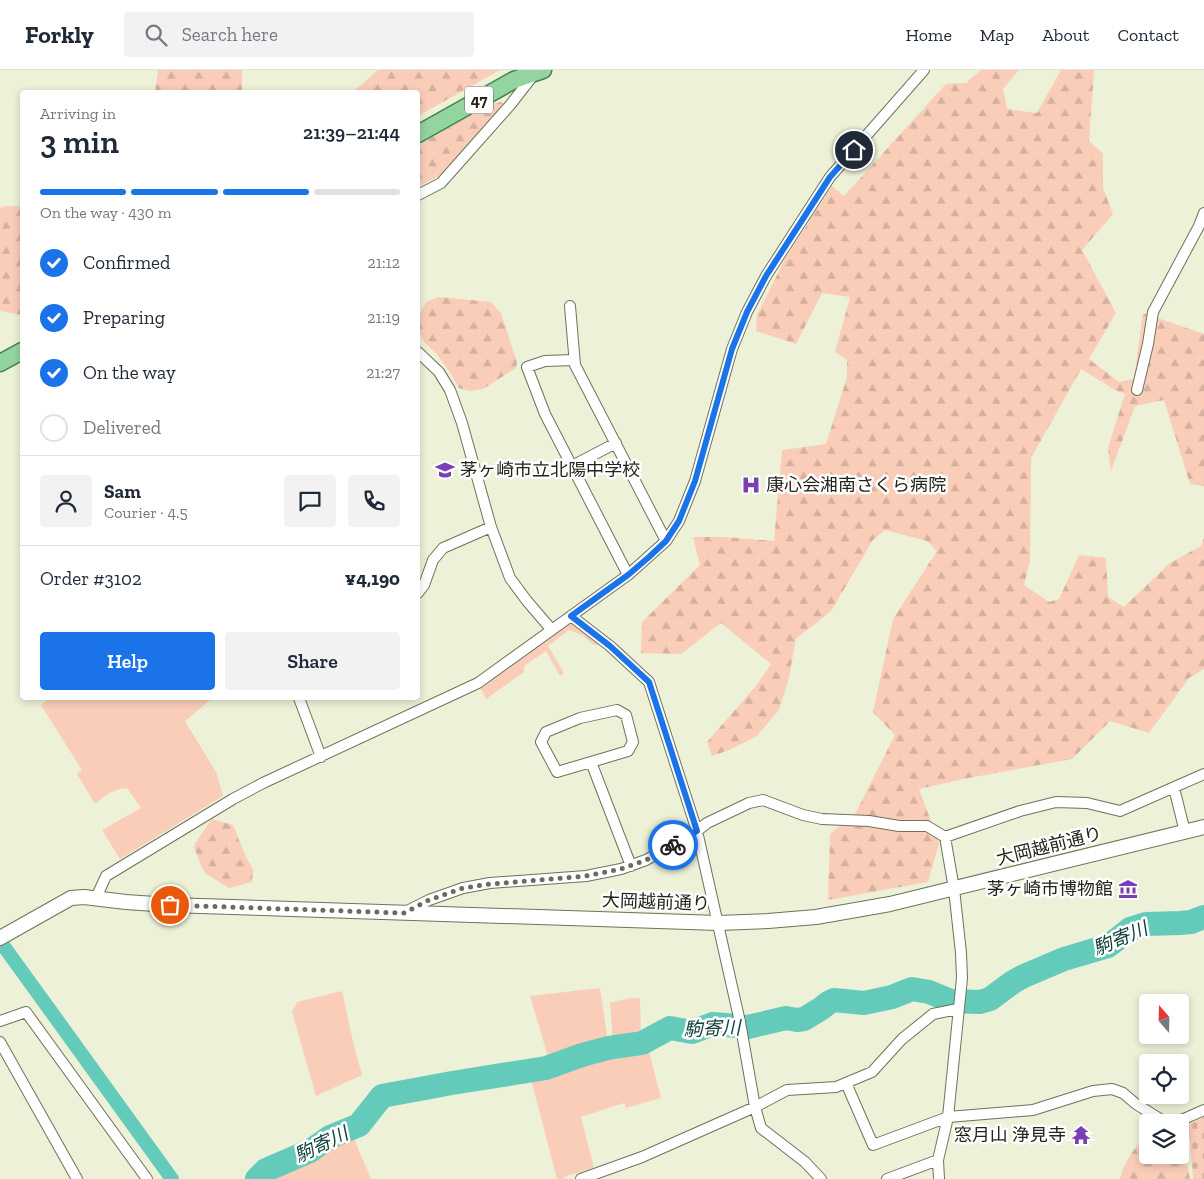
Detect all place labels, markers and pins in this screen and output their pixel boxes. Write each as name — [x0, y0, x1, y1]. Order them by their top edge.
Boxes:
pin — [833, 129, 875, 171]
school or university icon: 茅ヶ崎市立北陽中学校 — [434, 459, 456, 481]
place label: 茅ヶ崎市立北陽中学校 — [460, 459, 640, 481]
hospital icon: 康心会湘南さくら病院 — [740, 474, 762, 496]
place label: 康心会湘南さくら病院 — [766, 474, 946, 496]
place label: 茅ヶ崎市博物館 — [987, 878, 1113, 900]
museum icon: 茅ヶ崎市博物館 — [1117, 878, 1139, 900]
pin — [149, 884, 191, 926]
place label: 窓月山 浄見寺 — [954, 1124, 1066, 1146]
temple icon: 窓月山 浄見寺 — [1070, 1124, 1092, 1146]

